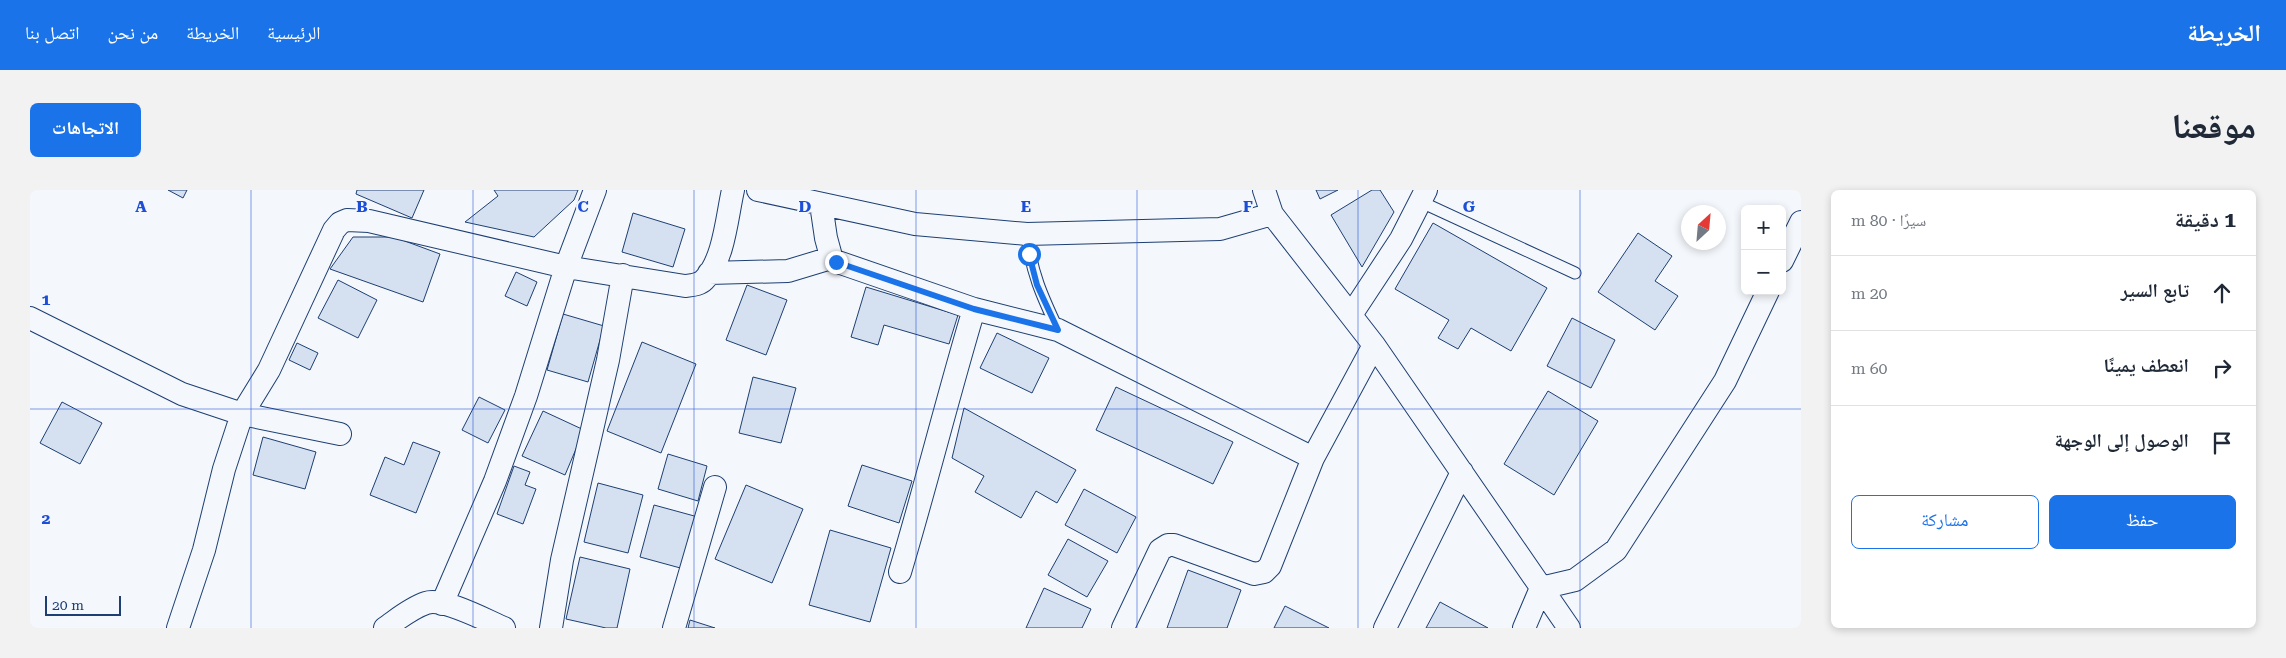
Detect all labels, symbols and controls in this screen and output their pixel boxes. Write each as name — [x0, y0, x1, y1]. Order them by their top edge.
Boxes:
text: الخريطة — [2187, 19, 2261, 47]
text: اتصل بنا — [25, 22, 79, 43]
text: من نحن — [107, 22, 158, 43]
text: الخريطة — [186, 22, 239, 43]
text: الرئيسية — [267, 22, 321, 43]
button: الاتجاهات — [30, 103, 141, 157]
text: موقعنا — [2171, 106, 2256, 147]
text: A — [135, 197, 147, 216]
text: B — [356, 197, 368, 216]
text: C — [577, 197, 589, 216]
text: D — [799, 197, 812, 216]
text: E — [1021, 197, 1031, 216]
text: F — [1243, 197, 1253, 216]
text: G — [1463, 197, 1476, 216]
north arrow — [1681, 205, 1726, 250]
map controls — [1741, 205, 1786, 295]
button: + — [1741, 205, 1786, 250]
text: 1 دقيقة — [2175, 208, 2236, 232]
text: سيرًا · 80 m — [1851, 211, 1926, 230]
route start — [1018, 243, 1041, 266]
button: − — [1741, 250, 1786, 295]
route end — [825, 251, 848, 274]
text: تابع السير — [2121, 279, 2189, 302]
icon: ahead — [2208, 279, 2236, 307]
text: 20 m — [1851, 284, 1888, 303]
text: 1 — [42, 290, 51, 309]
text: انعطف يمينًا — [2104, 354, 2189, 377]
icon: right — [2208, 354, 2236, 382]
text: 60 m — [1851, 359, 1888, 378]
text: الوصول إلى الوجهة — [2054, 429, 2189, 452]
icon: arrive — [2208, 429, 2236, 457]
button: مشاركة — [1851, 495, 2039, 549]
button: حفظ — [2049, 495, 2236, 549]
text: 2 — [42, 509, 51, 528]
scale bar — [45, 593, 121, 616]
text: 20 m — [52, 597, 84, 613]

